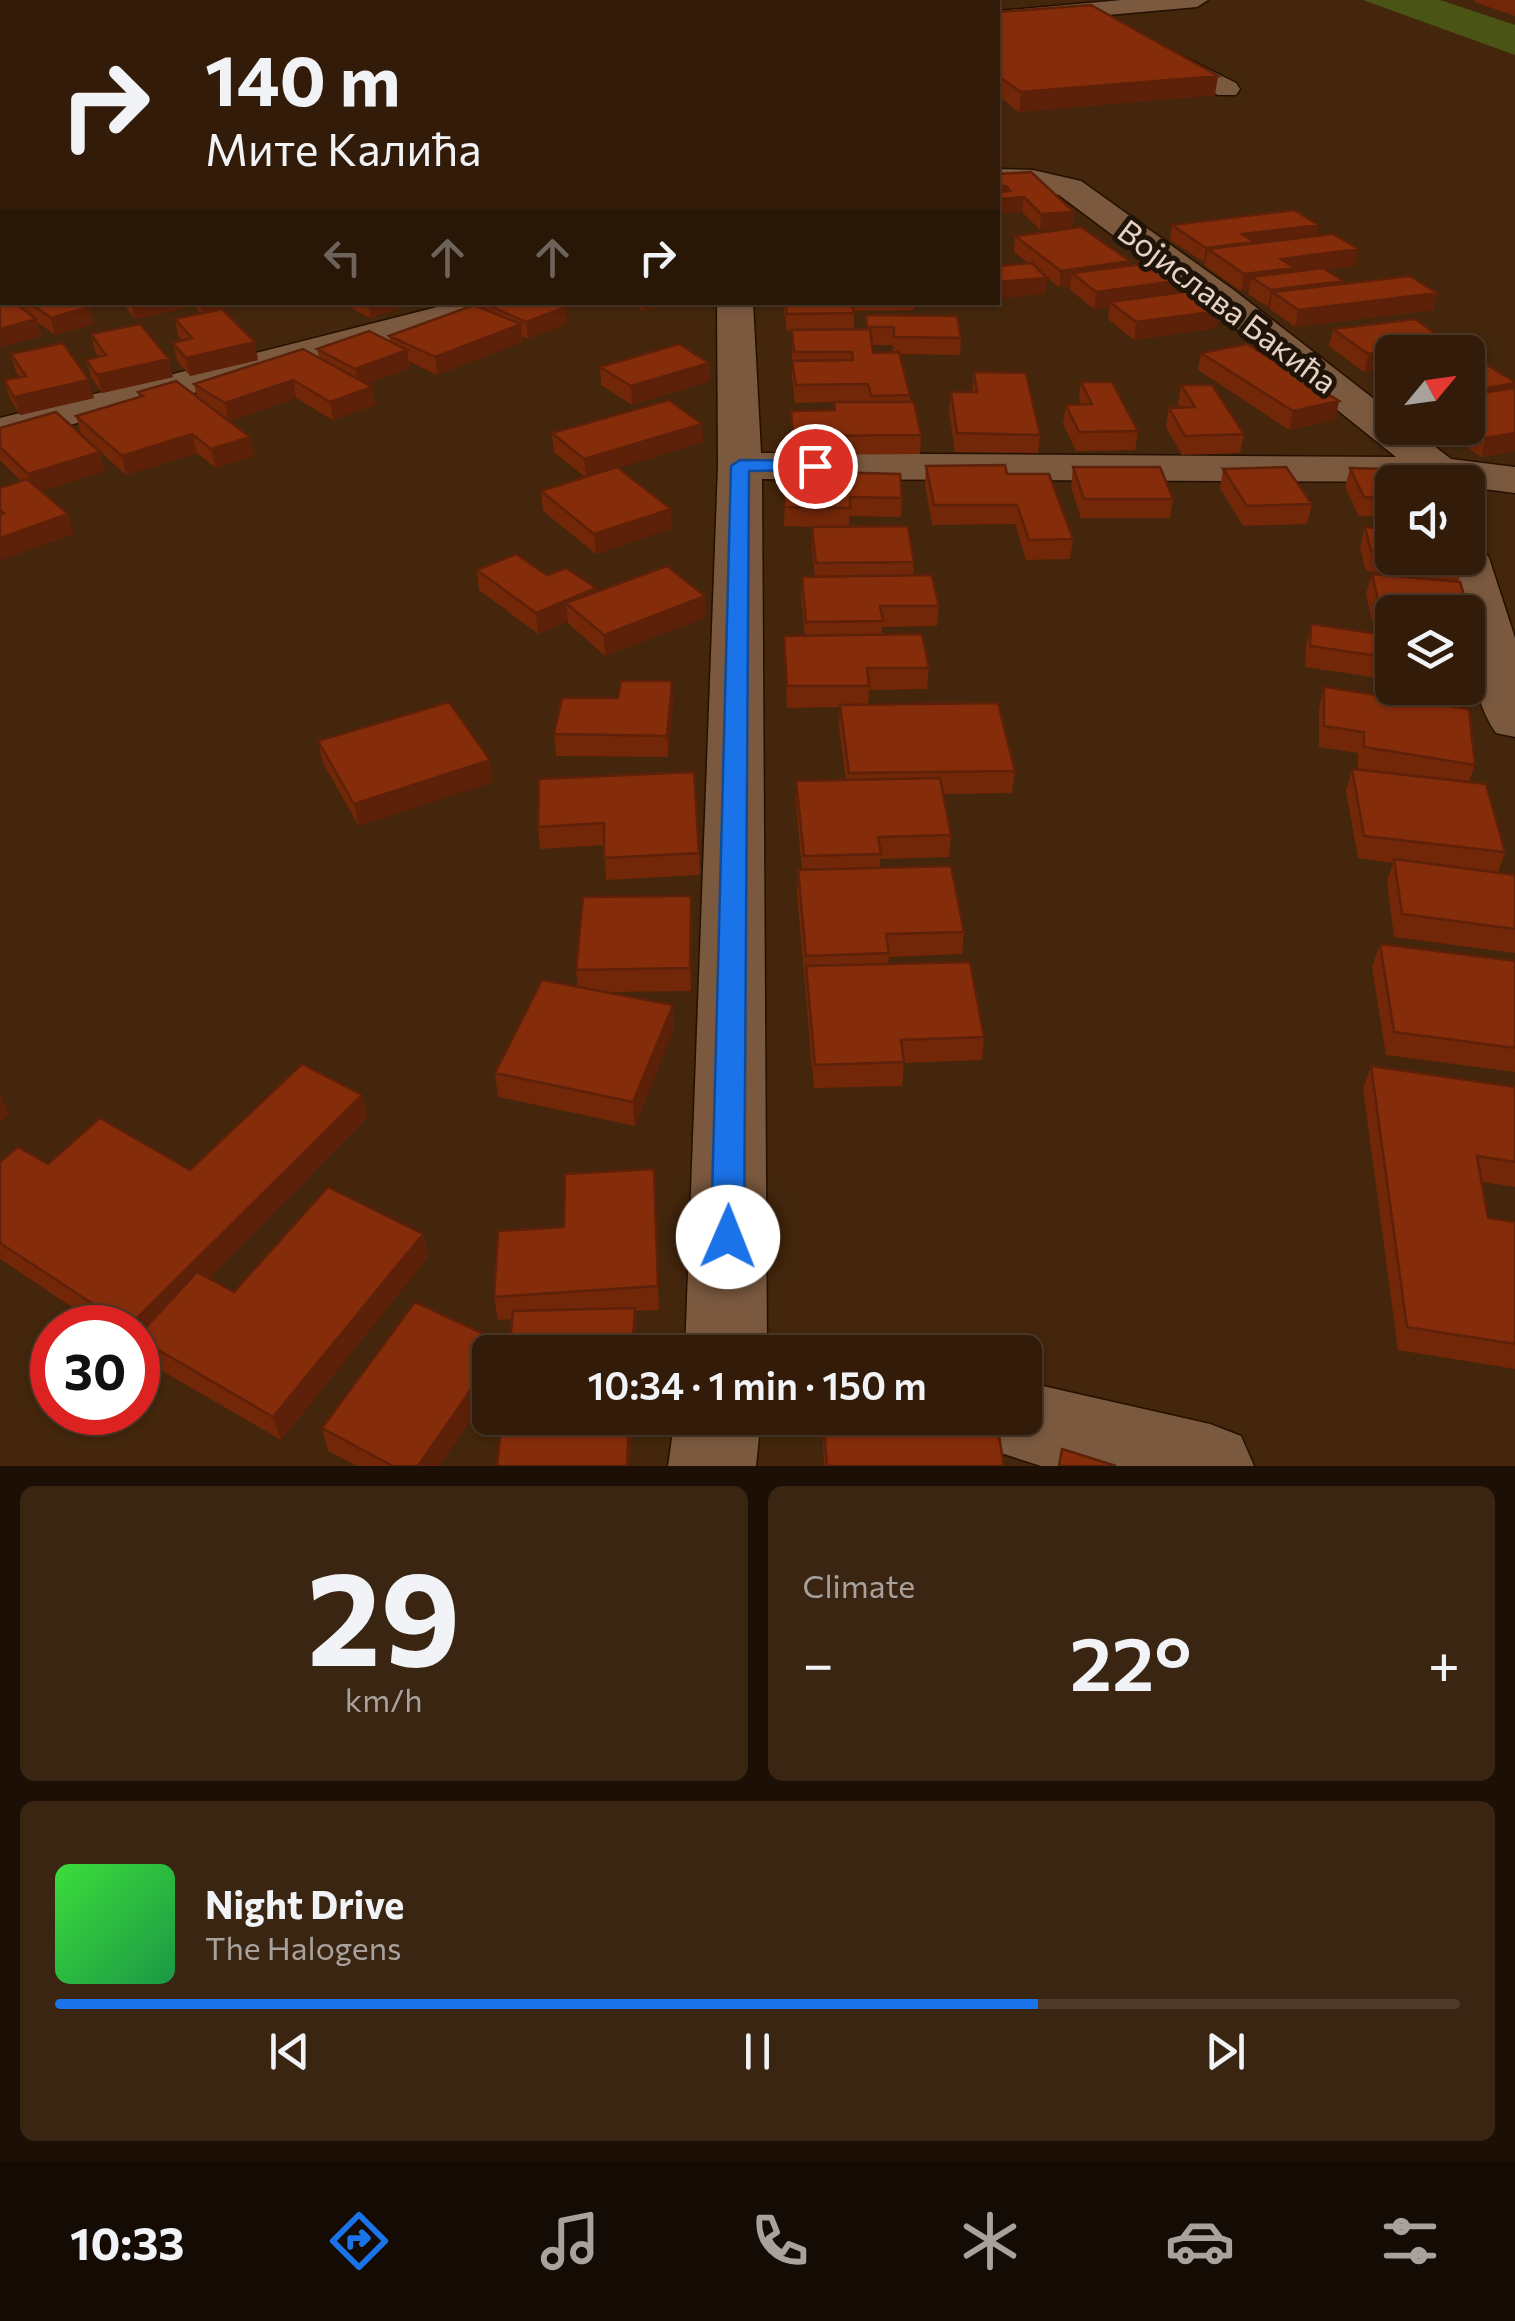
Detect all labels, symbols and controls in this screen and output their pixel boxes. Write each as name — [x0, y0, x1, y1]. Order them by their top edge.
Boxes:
text: 140 m — [205, 35, 401, 120]
icon: right — [40, 40, 170, 170]
text: Мите Калића — [205, 120, 481, 175]
street label: Војислава Бакића — [1111, 210, 1346, 401]
icon: left — [315, 230, 370, 285]
icon: ahead — [420, 230, 475, 285]
icon: ahead — [525, 230, 580, 285]
icon: right — [630, 230, 685, 285]
north arrow — [1375, 335, 1485, 445]
map controls — [1375, 335, 1485, 705]
pin — [773, 424, 858, 509]
icon: arrive — [788, 439, 843, 494]
button: sound — [1375, 465, 1485, 575]
button: layers — [1375, 595, 1485, 705]
position arrow — [676, 1185, 780, 1289]
speed limit sign: 30 — [30, 1305, 160, 1435]
text: 10:34 · 1 min · 150 m — [587, 1361, 927, 1408]
text: 29 — [307, 1534, 460, 1693]
text: Climate — [803, 1565, 915, 1605]
text: 22° — [1070, 1615, 1192, 1706]
text: − — [803, 1628, 834, 1695]
text: + — [1428, 1628, 1460, 1695]
text: km/h — [345, 1679, 423, 1719]
text: Night Drive — [205, 1880, 404, 1927]
text: The Halogens — [205, 1927, 402, 1967]
icon: previous — [262, 2024, 317, 2079]
icon: pause — [730, 2024, 785, 2079]
icon: next — [1198, 2024, 1253, 2079]
icon: directions — [324, 2206, 394, 2276]
icon: music — [535, 2206, 605, 2276]
icon: phone — [745, 2206, 815, 2276]
icon: climate — [955, 2206, 1025, 2276]
icon: car — [1165, 2206, 1235, 2276]
icon: filters — [1375, 2206, 1445, 2276]
text: 10:33 — [70, 2214, 184, 2269]

